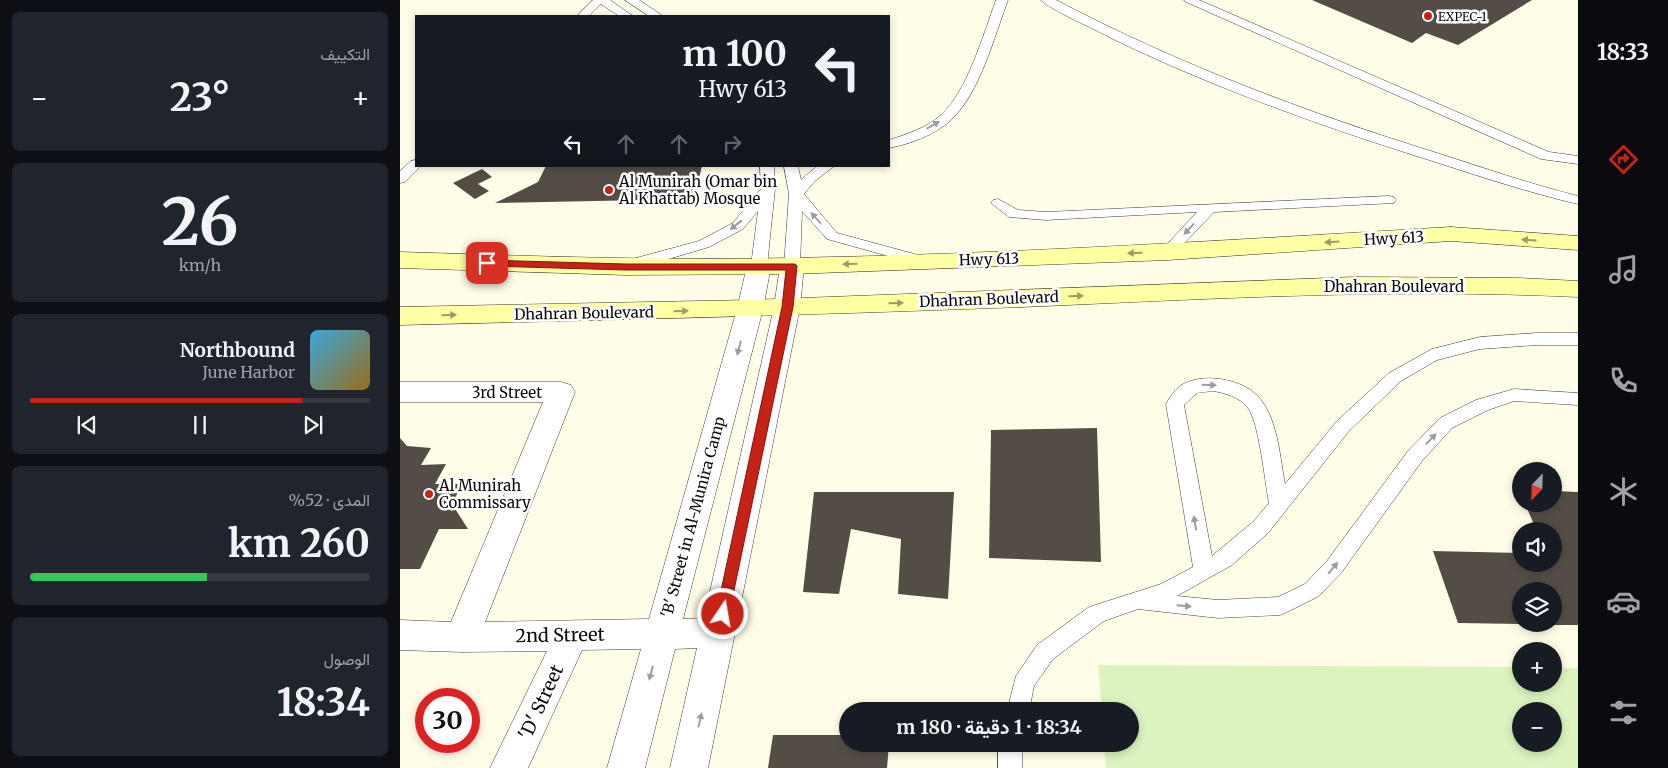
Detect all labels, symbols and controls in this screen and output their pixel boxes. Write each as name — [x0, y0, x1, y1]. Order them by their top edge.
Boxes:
place label: EXPEC-1 — [1438, 9, 1487, 24]
marker: EXPEC-1 — [1422, 10, 1434, 22]
text: 100 m — [682, 32, 787, 76]
icon: left — [805, 35, 870, 100]
text: 18:33 — [1597, 38, 1649, 66]
text: التكييف — [320, 44, 370, 64]
text: 23° — [170, 74, 230, 121]
text: Hwy 613 — [699, 75, 787, 103]
text: − — [30, 80, 49, 116]
text: + — [351, 80, 370, 116]
one-way arrow — [927, 121, 940, 130]
icon: left — [559, 130, 587, 158]
icon: ahead — [612, 130, 640, 158]
icon: ahead — [665, 130, 693, 158]
icon: right — [718, 130, 746, 158]
icon: directions — [1606, 142, 1641, 177]
place label: Al Munirah (Omar bin Al Khattab) Mosque — [618, 172, 777, 208]
text: 26 — [161, 181, 239, 263]
marker: Al Munirah (Omar bin Al Khattab) Mosque — [603, 184, 615, 196]
one-way arrow — [811, 211, 822, 224]
one-way arrow — [730, 220, 743, 231]
one-way arrow — [1183, 223, 1195, 235]
street label: Hwy 613 — [1363, 227, 1425, 249]
one-way arrow — [1521, 235, 1537, 243]
one-way arrow — [1324, 238, 1340, 246]
pin — [466, 242, 508, 284]
street label: Hwy 613 — [959, 248, 1019, 270]
icon: arrive — [473, 249, 501, 277]
one-way arrow — [1127, 249, 1143, 257]
icon: music — [1606, 252, 1641, 287]
text: km/h — [179, 255, 221, 275]
one-way arrow — [842, 260, 858, 268]
street label: Dhahran Boulevard — [1324, 277, 1464, 296]
street label: Dhahran Boulevard — [919, 287, 1059, 311]
one-way arrow — [1068, 292, 1084, 300]
one-way arrow — [888, 298, 904, 306]
street label: Dhahran Boulevard — [514, 302, 654, 324]
one-way arrow — [673, 306, 689, 314]
one-way arrow — [441, 311, 457, 319]
text: Northbound — [180, 338, 295, 362]
one-way arrow — [735, 340, 743, 355]
text: June Harbor — [202, 362, 295, 382]
icon: phone — [1606, 363, 1641, 398]
one-way arrow — [1201, 381, 1217, 389]
street label: 3rd Street — [472, 383, 542, 402]
icon: previous — [73, 411, 101, 439]
icon: pause — [186, 411, 214, 439]
icon: next — [299, 411, 327, 439]
street label: 'B' Street in Al-Munira Camp — [657, 414, 729, 620]
one-way arrow — [1425, 433, 1437, 445]
north arrow — [1512, 462, 1562, 512]
map controls — [1512, 462, 1562, 752]
icon: climate — [1606, 474, 1641, 509]
place label: Al Munirah Commissary — [438, 476, 531, 512]
marker: Al Munirah Commissary — [423, 488, 435, 500]
text: المدى · 52% — [289, 490, 370, 510]
one-way arrow — [1191, 515, 1199, 530]
text: 260 km — [228, 520, 370, 567]
button: sound — [1512, 522, 1562, 572]
one-way arrow — [1327, 562, 1338, 575]
button: layers — [1512, 582, 1562, 632]
icon: car — [1606, 584, 1641, 619]
position arrow — [696, 587, 748, 639]
one-way arrow — [1176, 602, 1192, 610]
street label: 2nd Street — [515, 623, 605, 647]
button: + — [1512, 642, 1562, 692]
text: الوصول — [324, 649, 370, 669]
street label: 'D' Street — [514, 661, 568, 743]
one-way arrow — [647, 666, 655, 681]
text: 18:34 — [277, 679, 370, 726]
speed limit sign: 30 — [415, 688, 480, 753]
icon: filters — [1606, 695, 1641, 730]
button: − — [1512, 702, 1562, 752]
one-way arrow — [696, 713, 704, 728]
text: 18:34 · 1 دقيقة · 180 m — [896, 715, 1082, 739]

